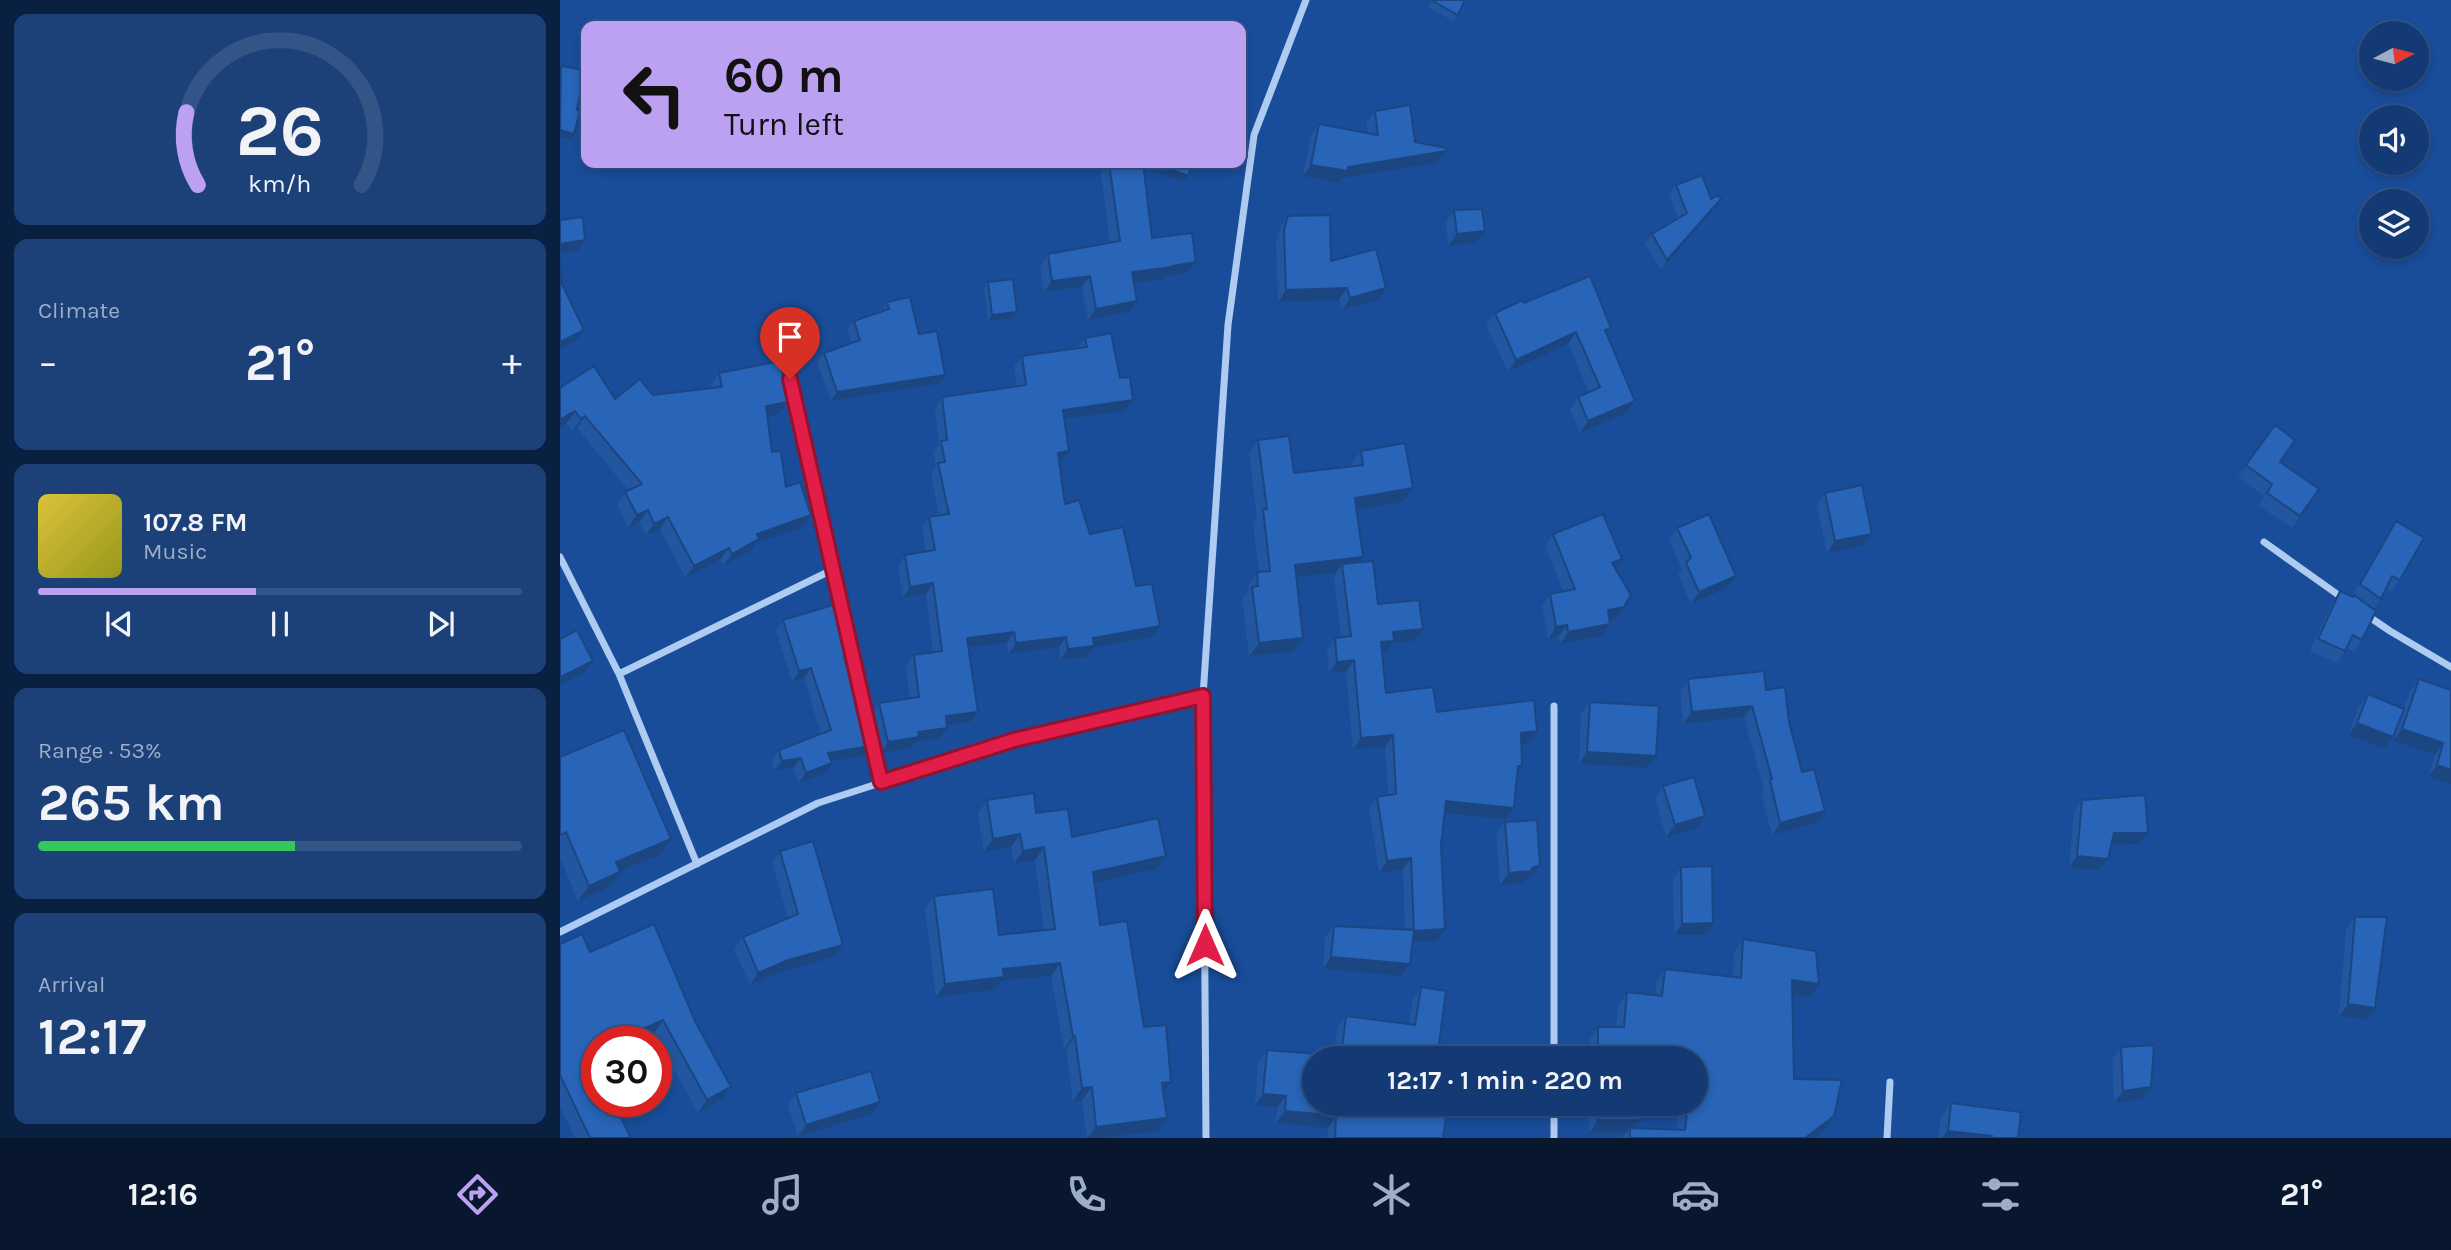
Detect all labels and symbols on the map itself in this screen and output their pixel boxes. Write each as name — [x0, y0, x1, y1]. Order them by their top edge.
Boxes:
north arrow — [2359, 21, 2429, 91]
pin — [760, 307, 820, 379]
position arrow — [1168, 908, 1242, 982]
speed limit sign: 30 — [581, 1026, 672, 1117]

